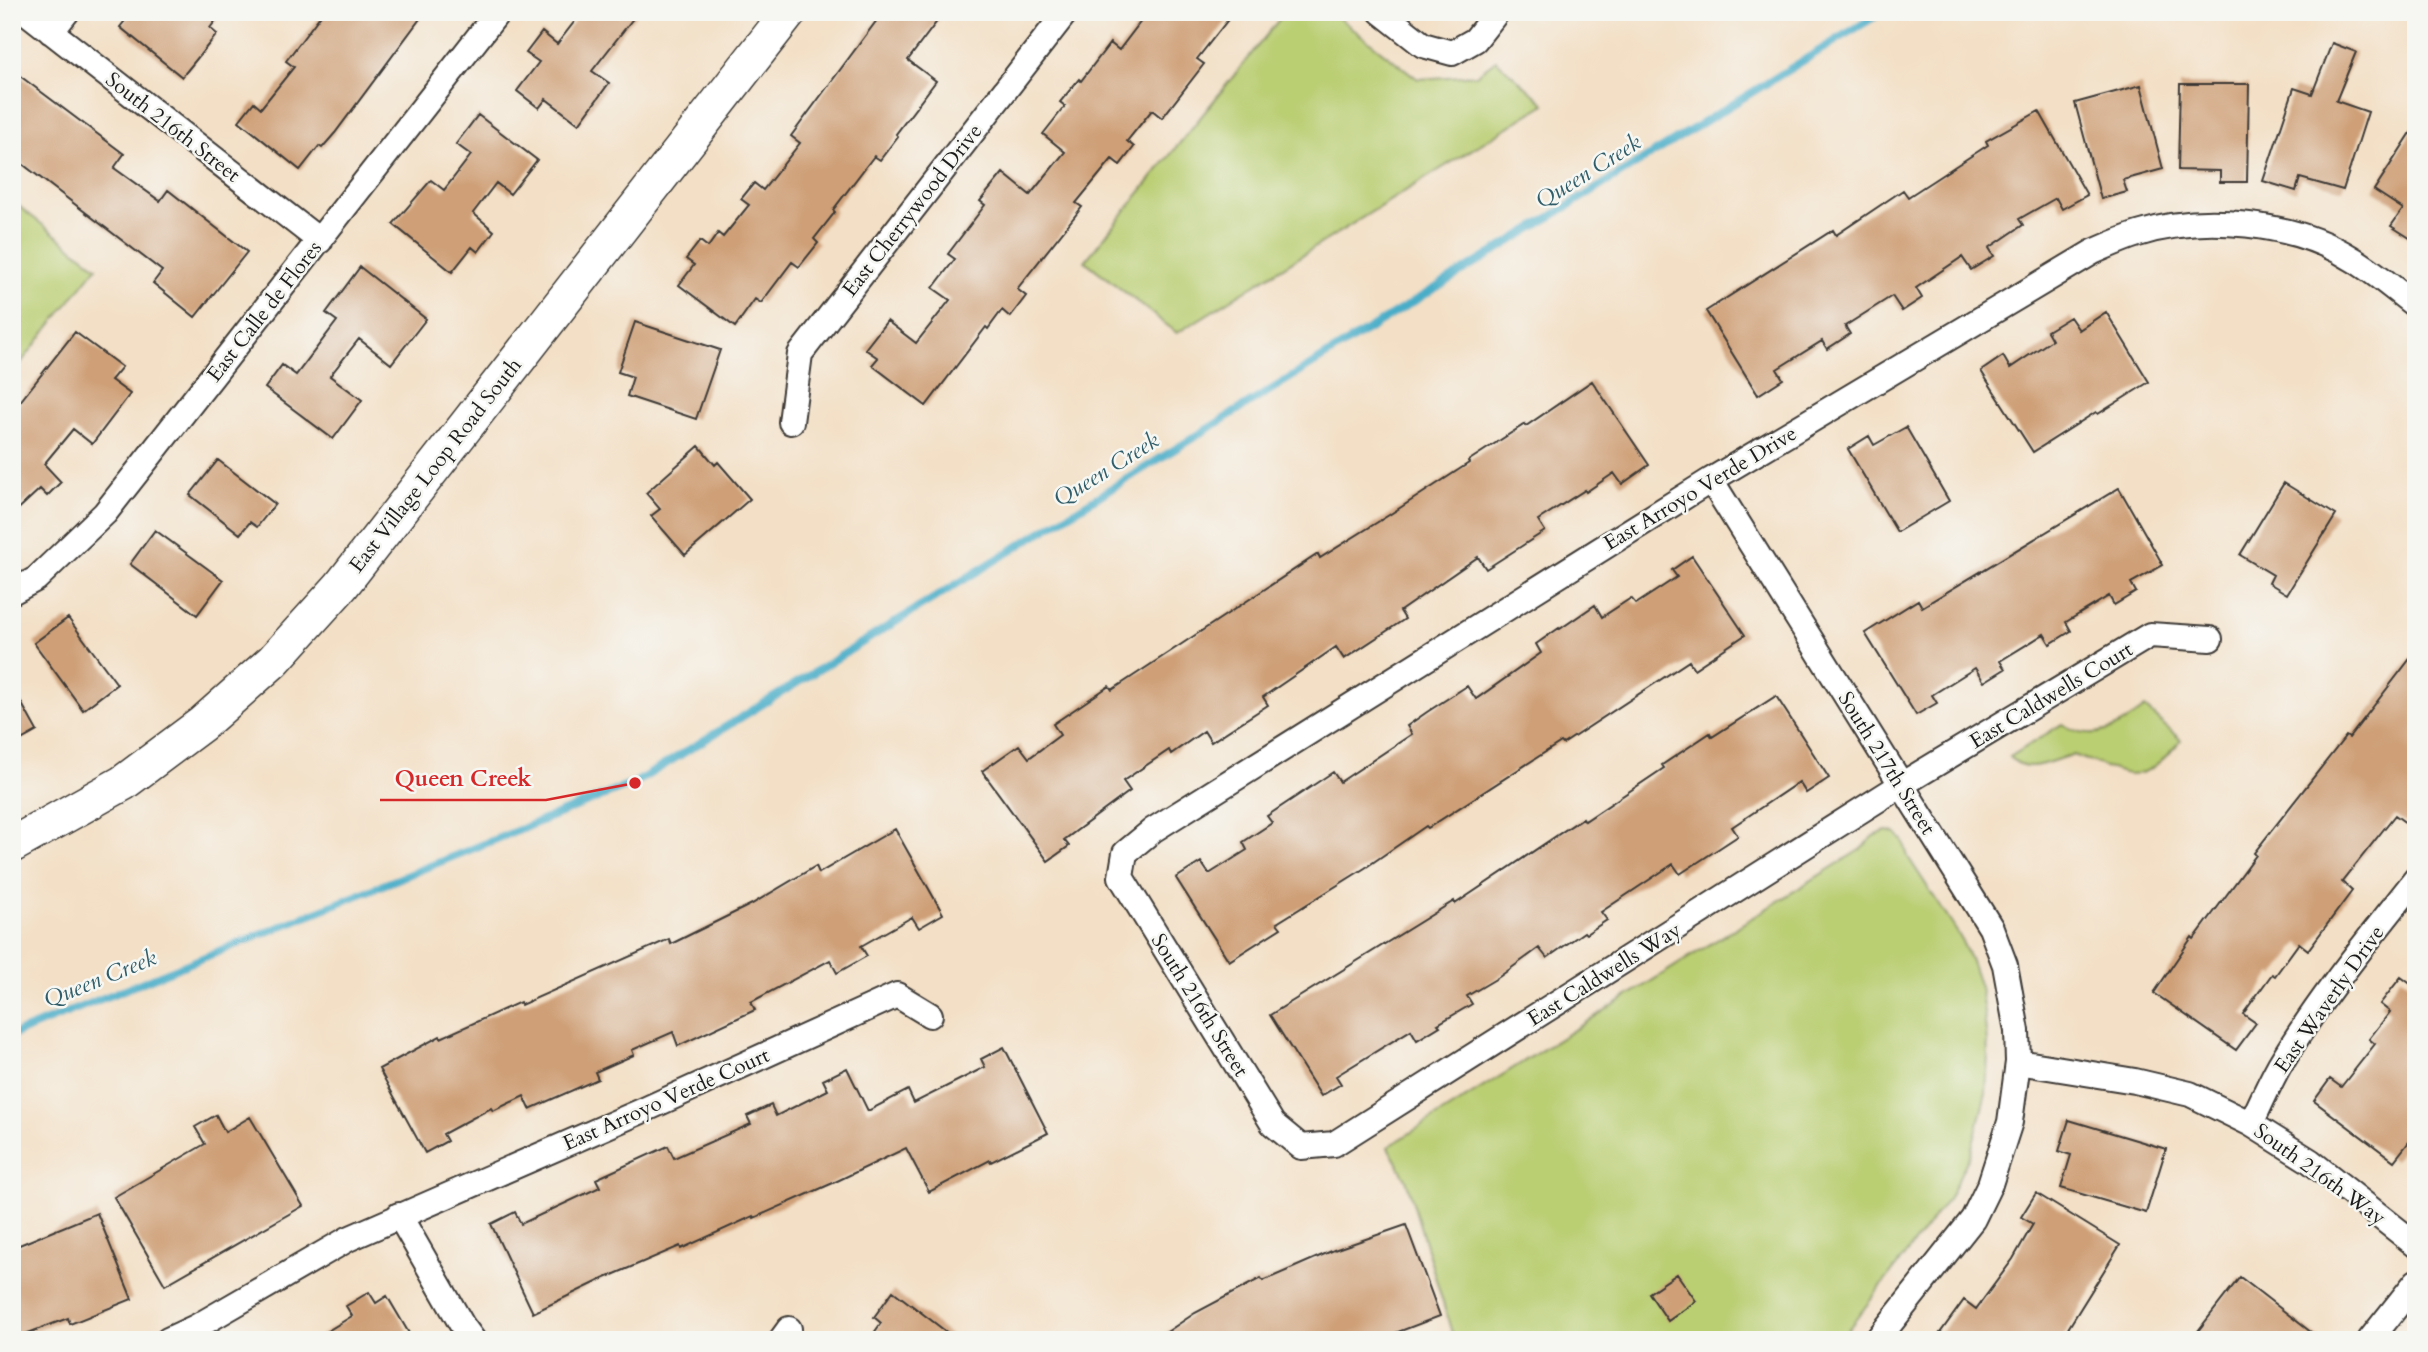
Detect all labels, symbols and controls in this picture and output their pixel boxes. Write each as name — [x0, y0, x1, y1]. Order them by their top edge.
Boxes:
street label: South 216th Street — [99, 66, 246, 189]
street label: East Cherrywood Drive — [836, 118, 989, 303]
water label: Queen Creek — [1530, 126, 1647, 216]
street label: East Calle de Flores — [200, 235, 329, 388]
street label: East Village Loop Road South — [342, 352, 529, 579]
street label: East Arroyo Verde Drive — [1598, 419, 1802, 558]
water label: Queen Creek — [1048, 424, 1165, 514]
street label: East Caldwells Court — [1964, 635, 2139, 756]
street label: South 217th Street — [1831, 686, 1942, 841]
callout: Queen Creek — [380, 756, 546, 800]
text: Queen Creek — [394, 763, 532, 794]
street label: East Caldwells Way — [1522, 915, 1687, 1033]
street label: East Waverly Drive — [2268, 920, 2391, 1079]
street label: South 216th Street — [1144, 928, 1255, 1083]
water label: Queen Creek — [39, 942, 162, 1015]
street label: East Arroyo Verde Court — [558, 1041, 774, 1158]
street label: South 216th Way — [2248, 1117, 2392, 1232]

